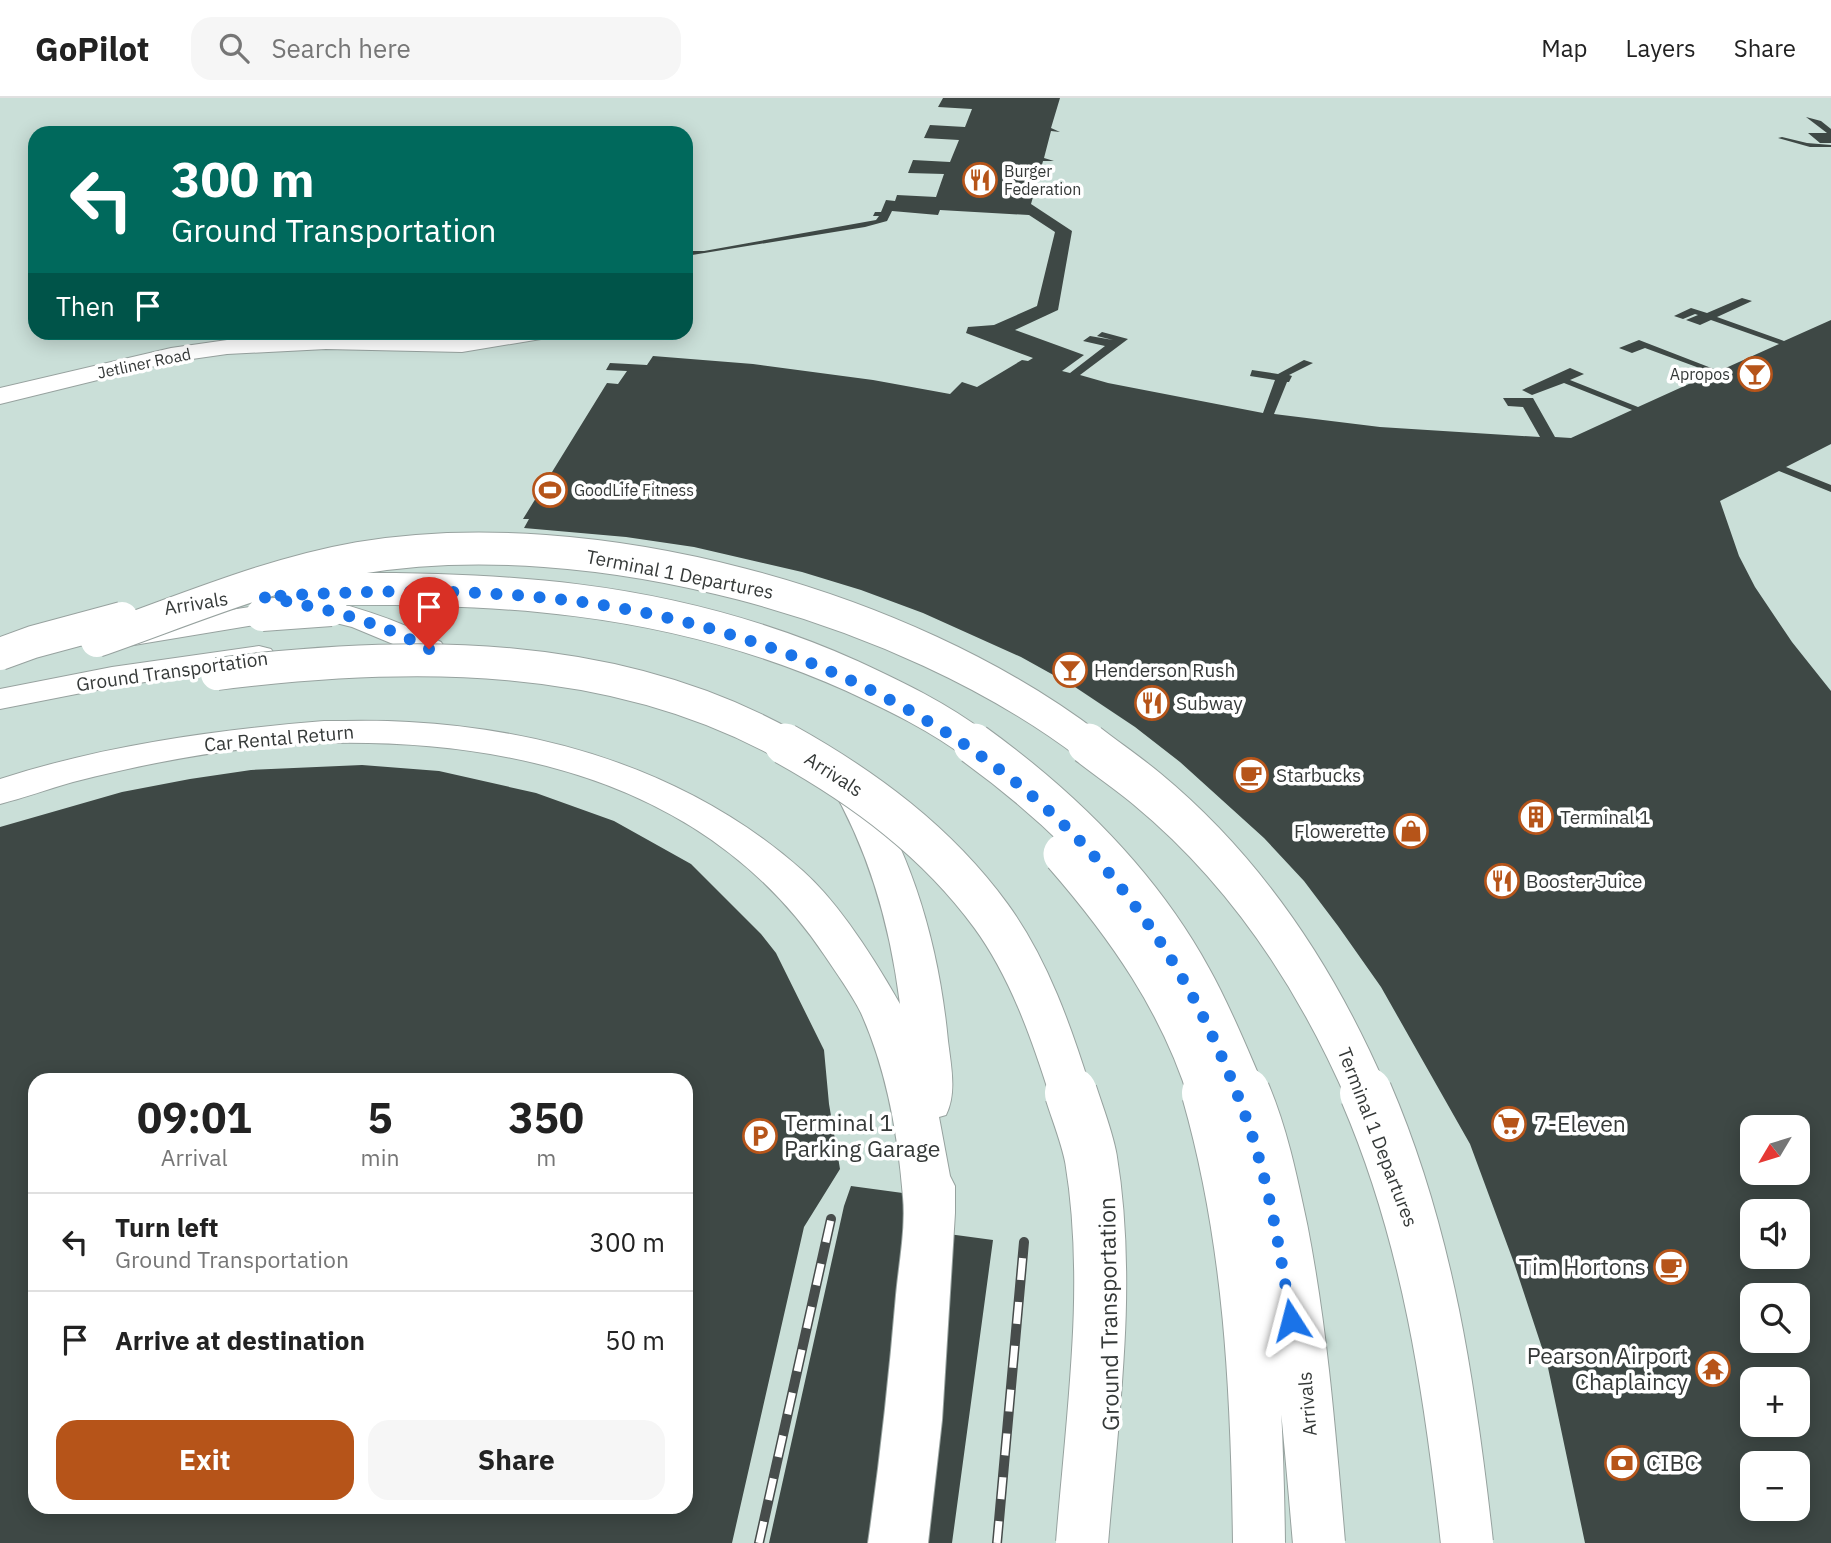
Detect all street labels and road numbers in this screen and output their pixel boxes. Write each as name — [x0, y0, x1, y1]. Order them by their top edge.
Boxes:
street label: Jetliner Road — [95, 343, 193, 383]
street label: Terminal 1 Departures — [584, 544, 776, 604]
street label: Arrivals — [162, 586, 230, 620]
street label: Ground Transportation — [75, 646, 269, 696]
street label: Car Rental Return — [203, 719, 355, 757]
street label: Arrivals — [800, 746, 868, 802]
street label: Terminal 1 Departures — [1333, 1044, 1423, 1230]
street label: Ground Transportation — [1091, 1197, 1125, 1431]
street label: Arrivals — [1292, 1371, 1322, 1437]

